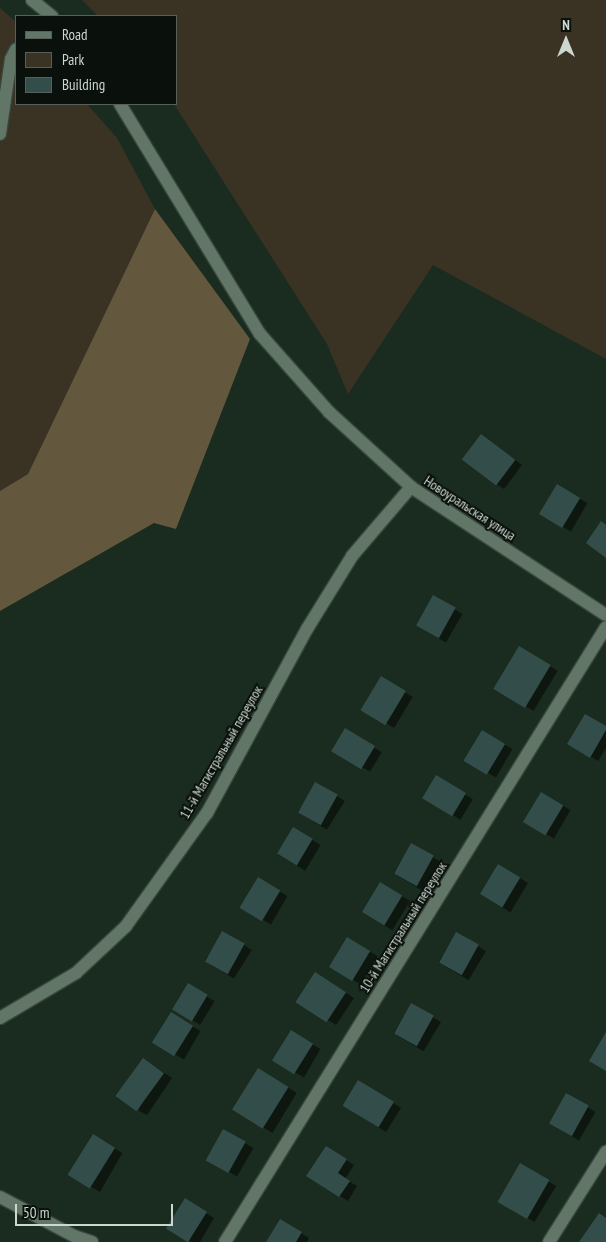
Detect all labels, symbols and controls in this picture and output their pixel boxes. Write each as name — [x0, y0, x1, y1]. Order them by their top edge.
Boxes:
legend — [15, 15, 178, 105]
north arrow — [541, 15, 591, 65]
text: N — [562, 16, 570, 34]
text: Road — [62, 25, 88, 44]
text: Park — [62, 50, 84, 69]
text: Building — [62, 75, 105, 94]
street label: Новоуральская улица — [421, 472, 519, 544]
street label: 11-й Магистральный переулок — [176, 682, 266, 822]
street label: 10-й Магистральный переулок — [356, 859, 450, 995]
scale bar — [18, 1194, 175, 1226]
text: 50 m — [23, 1203, 49, 1222]

